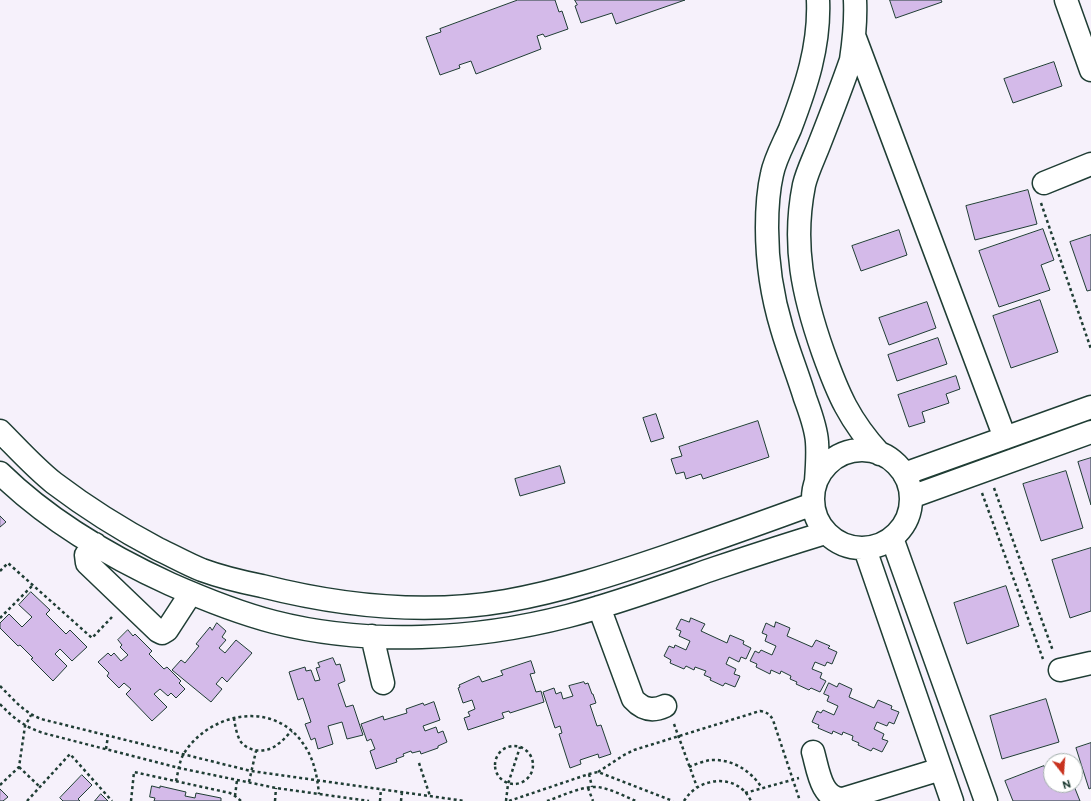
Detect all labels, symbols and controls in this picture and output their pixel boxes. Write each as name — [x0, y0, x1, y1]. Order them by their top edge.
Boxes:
north arrow — [1043, 753, 1083, 793]
text: N — [1061, 777, 1072, 791]

